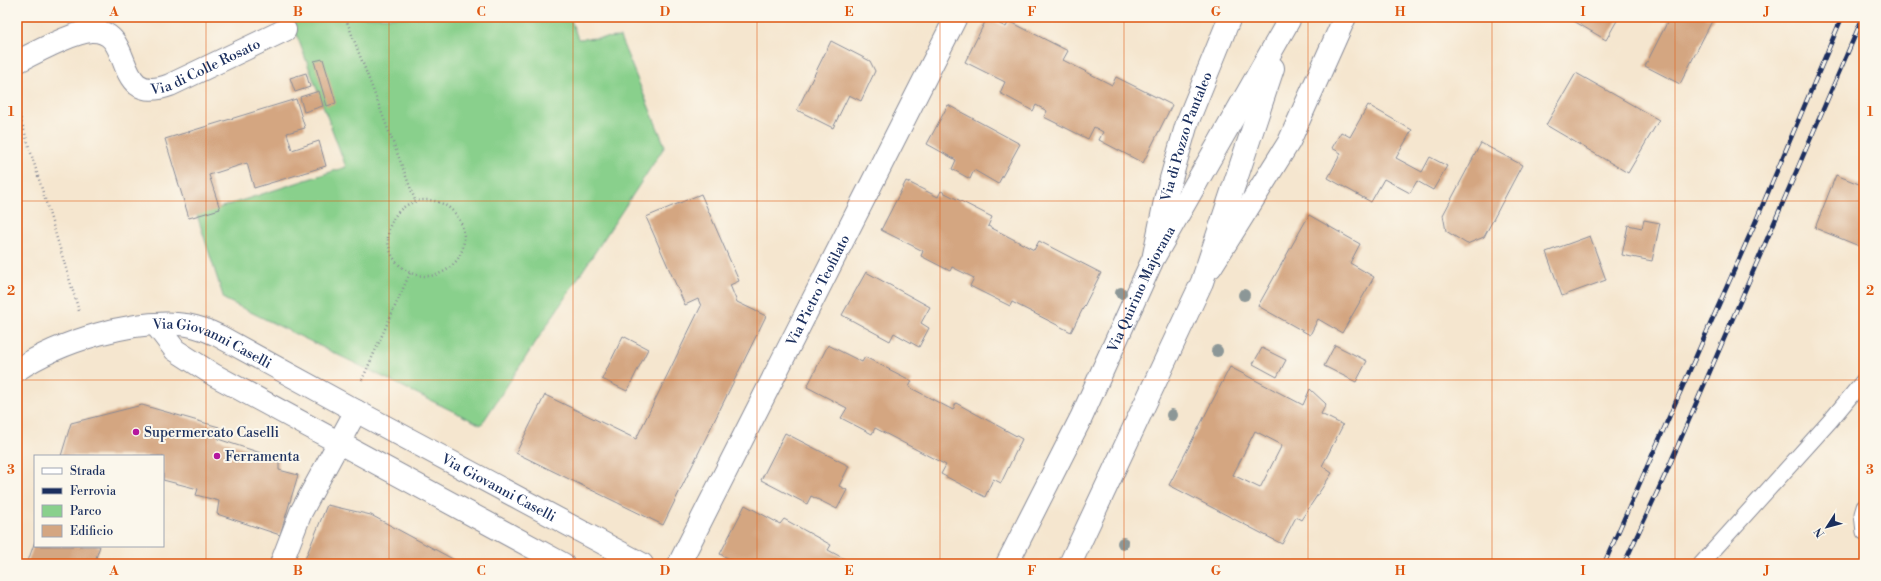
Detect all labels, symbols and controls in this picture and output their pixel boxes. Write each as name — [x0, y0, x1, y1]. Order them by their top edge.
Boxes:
text: A — [108, 4, 119, 20]
text: B — [293, 4, 303, 20]
text: C — [476, 4, 486, 20]
text: D — [660, 4, 670, 20]
text: E — [844, 4, 854, 20]
text: F — [1027, 4, 1037, 20]
text: G — [1211, 4, 1222, 20]
text: H — [1395, 4, 1406, 20]
text: I — [1580, 4, 1586, 20]
text: J — [1762, 4, 1770, 20]
street label: Via di Colle Rosato — [149, 35, 264, 99]
street label: Via di Pozzo Pantaleo — [1157, 69, 1217, 204]
text: 1 — [8, 104, 15, 120]
text: 1 — [1867, 104, 1874, 120]
street label: Via Quirino Majorana — [1104, 222, 1180, 356]
street label: Via Pietro Teofilato — [782, 232, 854, 350]
text: 2 — [7, 283, 15, 299]
text: 2 — [1866, 283, 1874, 299]
street label: Via Giovanni Caselli — [151, 315, 275, 373]
place label: Supermercato Caselli — [144, 424, 280, 442]
marker: Supermercato Caselli — [131, 427, 141, 437]
place label: Ferramenta — [225, 448, 301, 466]
street label: Via Giovanni Caselli — [437, 450, 559, 526]
marker: Ferramenta — [212, 451, 222, 461]
legend — [34, 455, 164, 547]
text: 3 — [7, 462, 15, 478]
text: 3 — [1866, 462, 1874, 478]
text: Strada — [70, 464, 106, 479]
text: Ferrovia — [70, 484, 117, 499]
text: Parco — [70, 504, 102, 519]
north arrow — [1807, 507, 1847, 547]
text: Edificio — [70, 524, 113, 539]
text: N — [1811, 524, 1828, 540]
text: A — [108, 563, 119, 579]
text: B — [293, 563, 303, 579]
text: C — [476, 563, 486, 579]
text: D — [660, 563, 670, 579]
text: E — [844, 563, 854, 579]
text: F — [1027, 563, 1037, 579]
text: G — [1211, 563, 1222, 579]
text: H — [1395, 563, 1406, 579]
text: I — [1580, 563, 1586, 579]
text: J — [1762, 563, 1770, 579]

